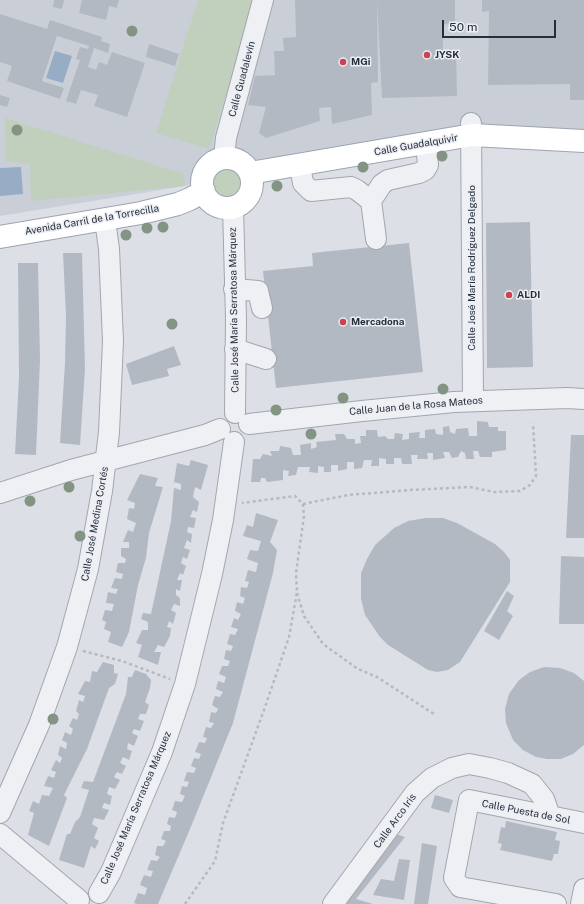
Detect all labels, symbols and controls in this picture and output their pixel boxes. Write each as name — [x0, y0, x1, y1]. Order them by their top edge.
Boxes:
scale bar — [444, 12, 558, 38]
text: 50 m — [449, 20, 477, 34]
street label: Calle Guadalevín — [226, 40, 258, 118]
place label: JYSK — [435, 49, 459, 61]
marker: JYSK — [422, 50, 432, 60]
place label: MGi — [351, 56, 370, 68]
marker: MGi — [338, 57, 348, 67]
street label: Calle Guadalquivir — [373, 132, 459, 158]
street label: Calle José María Rodríguez Delgado — [466, 185, 478, 351]
street label: Avenida Carril de la Torrecilla — [24, 202, 160, 238]
street label: Calle José María Serratosa Márquez — [227, 227, 241, 393]
place label: ALDI — [517, 289, 540, 301]
marker: ALDI — [504, 290, 514, 300]
place label: Mercadona — [351, 316, 404, 328]
marker: Mercadona — [338, 317, 348, 327]
street label: Calle Juan de la Rosa Mateos — [349, 394, 483, 418]
street label: Calle José Medina Cortés — [79, 466, 111, 582]
street label: Calle José María Serratosa Márquez — [98, 730, 174, 886]
street label: Calle Arco Iris — [371, 791, 419, 851]
street label: Calle Puesta de Sol — [481, 798, 571, 826]

